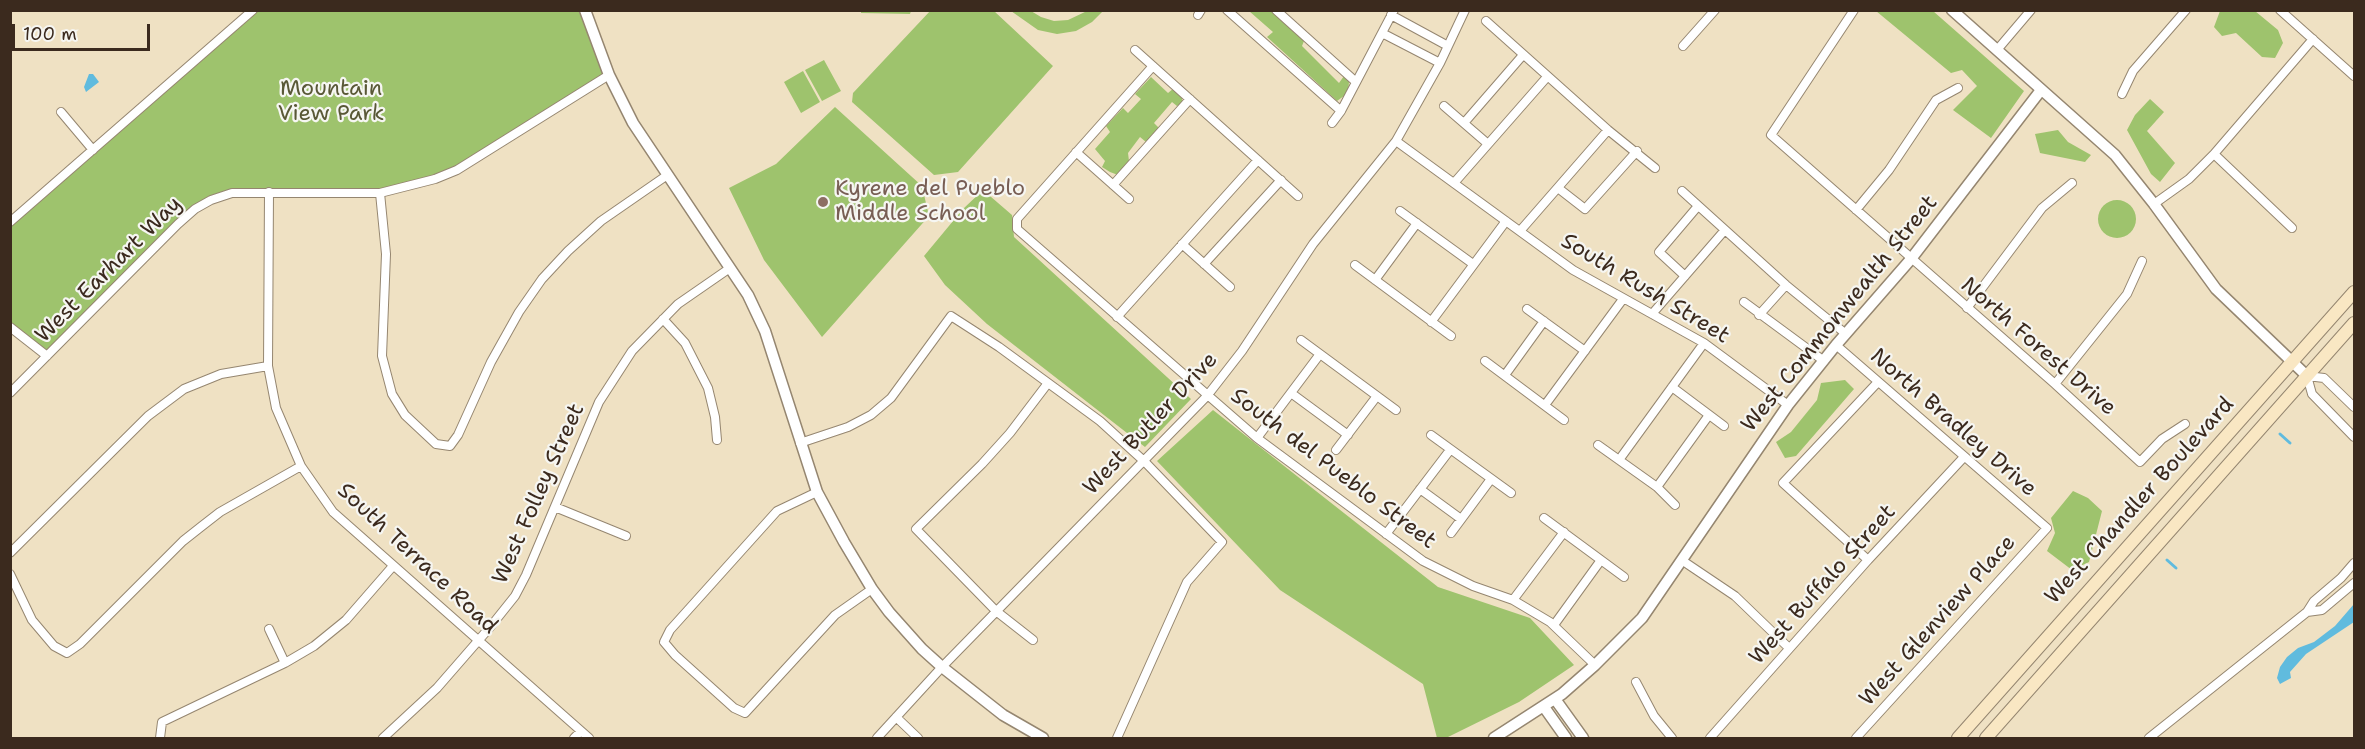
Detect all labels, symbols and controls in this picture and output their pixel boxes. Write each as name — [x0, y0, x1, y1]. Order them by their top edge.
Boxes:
scale bar — [15, 12, 153, 50]
text: 100 m — [23, 22, 77, 46]
park label: Mountain View Park — [278, 76, 384, 128]
place label: Kyrene del Pueblo Middle School — [835, 176, 1025, 228]
street label: West Commonwealth Street — [1736, 190, 1944, 438]
street label: West Earhart Way — [30, 191, 188, 349]
marker: Kyrene del Pueblo Middle School — [816, 195, 830, 209]
street label: South Rush Street — [1556, 228, 1734, 350]
street label: North Forest Drive — [1955, 272, 2121, 422]
street label: North Bradley Drive — [1864, 344, 2042, 502]
street label: West Butler Drive — [1078, 347, 1224, 501]
street label: South del Pueblo Street — [1225, 383, 1441, 555]
street label: West Chandler Boulevard — [2040, 392, 2240, 610]
street label: West Folley Street — [487, 400, 591, 588]
street label: South Terrace Road — [331, 478, 503, 640]
street label: West Buffalo Street — [1744, 500, 1902, 670]
street label: West Glenview Place — [1854, 530, 2022, 712]

